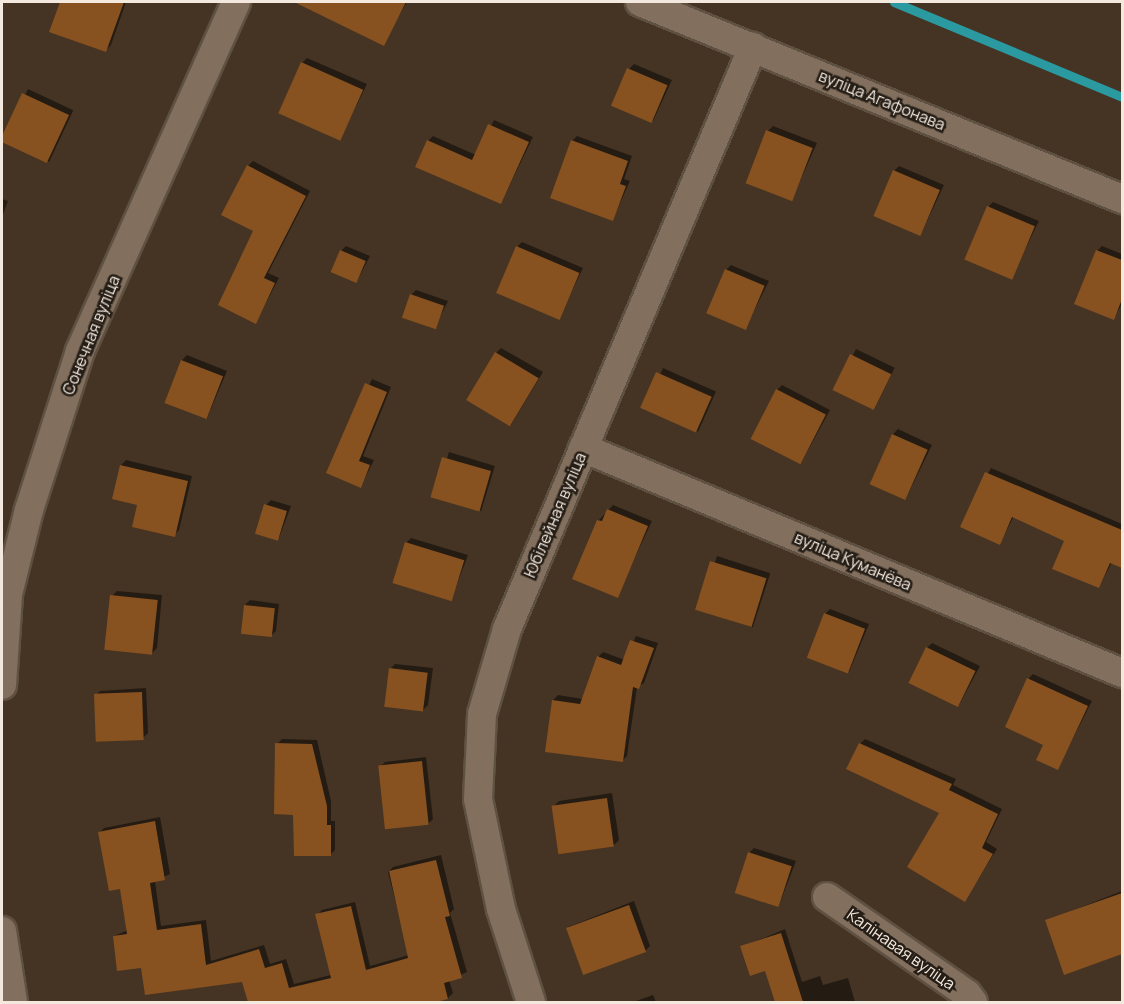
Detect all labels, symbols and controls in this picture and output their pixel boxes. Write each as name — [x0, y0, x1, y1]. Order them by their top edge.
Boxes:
street label: вуліца Агафонава — [816, 66, 948, 134]
street label: Сонечная вуліца — [58, 272, 124, 398]
street label: Юбілейная вуліца — [520, 449, 590, 581]
street label: вуліца Куманёва — [792, 528, 914, 594]
street label: Калінавая вуліца — [843, 905, 959, 993]

